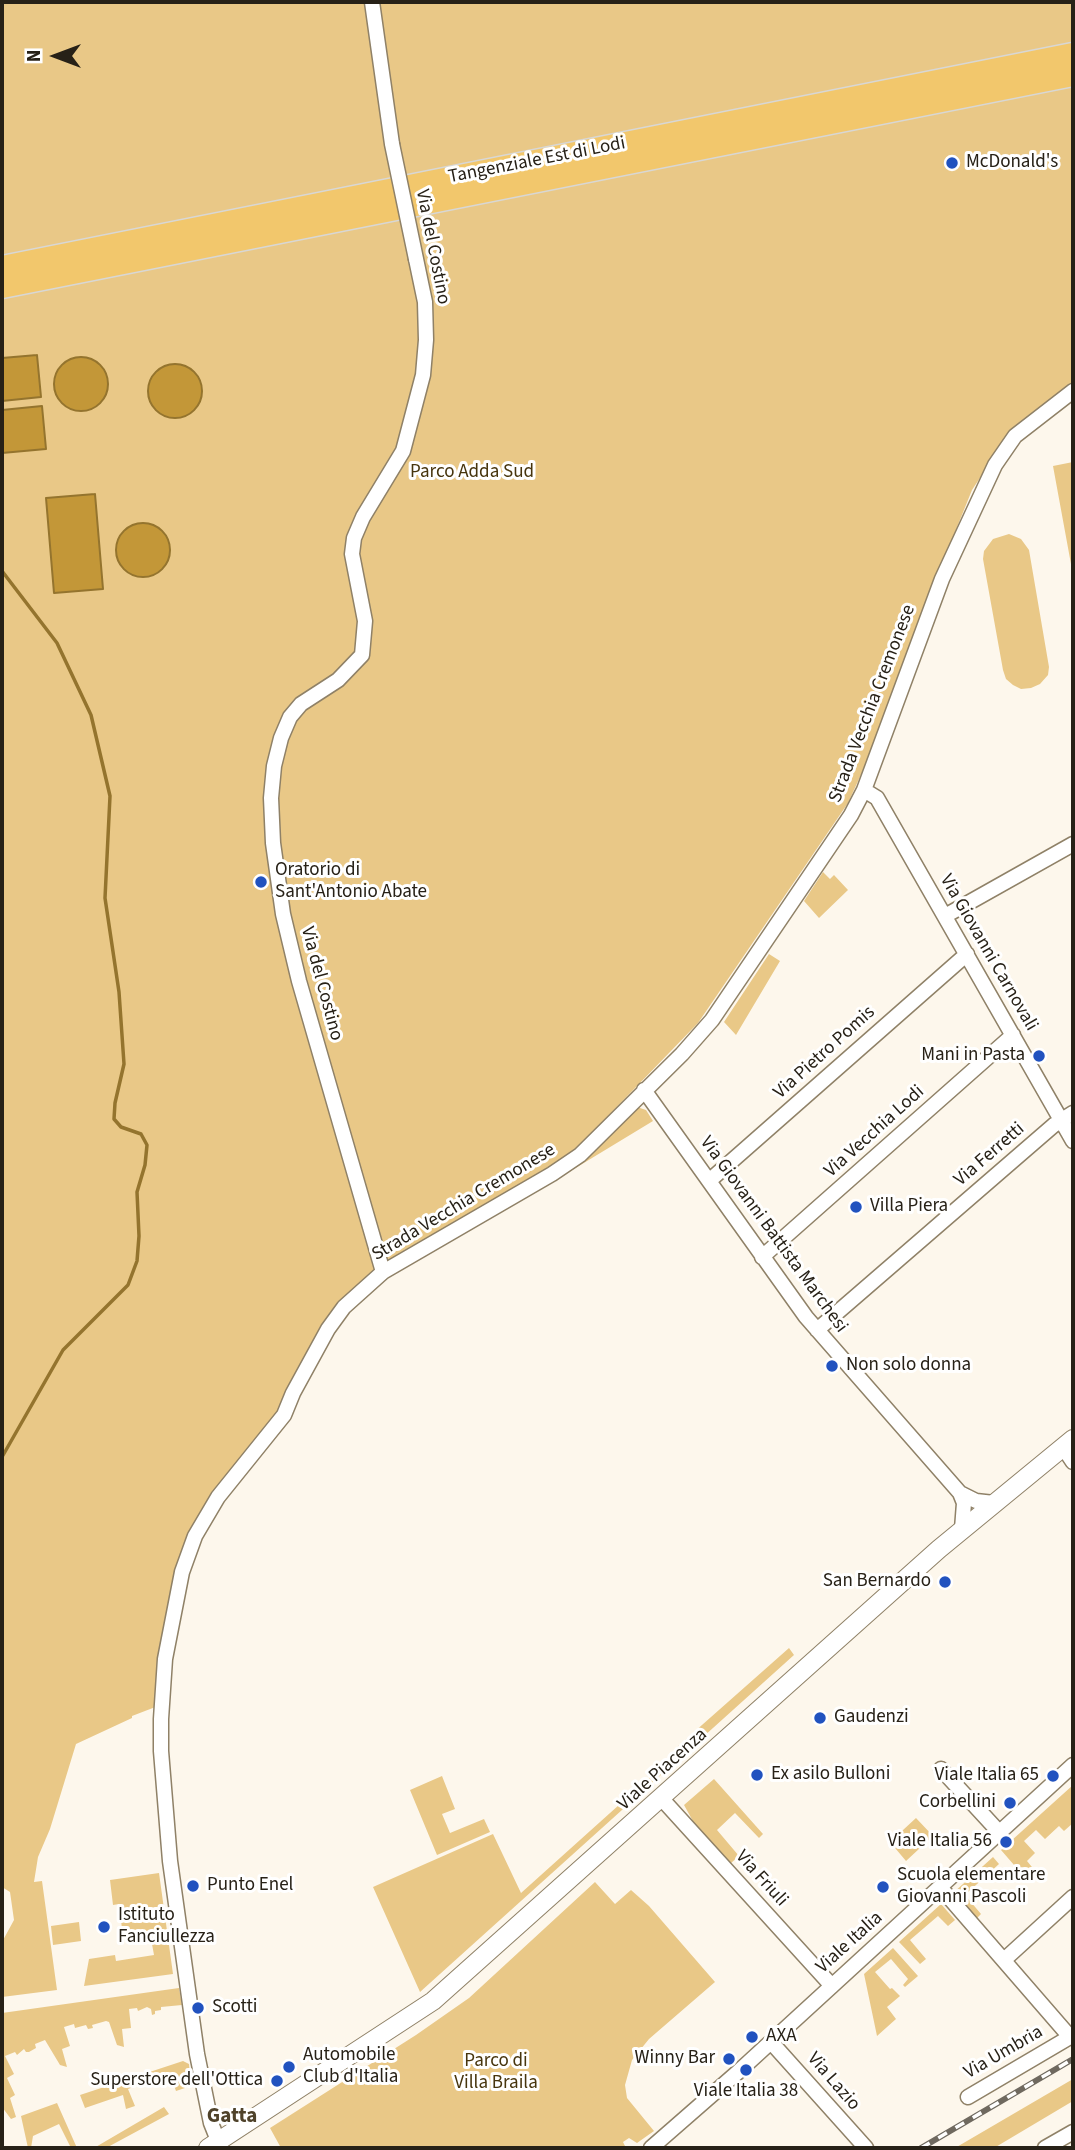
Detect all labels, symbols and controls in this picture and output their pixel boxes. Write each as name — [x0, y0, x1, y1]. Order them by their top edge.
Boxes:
north arrow — [21, 21, 91, 91]
text: N — [21, 50, 48, 62]
street label: Tangenziale Est di Lodi — [447, 133, 627, 189]
place label: McDonald's — [966, 152, 1058, 174]
marker: McDonald's — [944, 155, 960, 171]
street label: Via del Costino — [410, 187, 454, 307]
park label: Parco Adda Sud — [410, 462, 534, 484]
street label: Strada Vecchia Cremonese — [825, 602, 921, 806]
place label: Oratorio di Sant'Antonio Abate — [275, 860, 427, 904]
street label: Via Giovanni Carnovali — [934, 871, 1042, 1035]
marker: Oratorio di Sant'Antonio Abate — [253, 874, 269, 890]
street label: Via del Costino — [295, 925, 347, 1043]
street label: Via Pietro Pomis — [770, 1002, 880, 1104]
place label: Mani in Pasta — [921, 1045, 1025, 1067]
marker: Mani in Pasta — [1031, 1048, 1047, 1064]
street label: Via Vecchia Lodi — [820, 1081, 930, 1183]
street label: Via Ferretti — [950, 1118, 1030, 1192]
street label: Via Giovanni Battista Marchesi — [694, 1132, 852, 1338]
street label: Strada Vecchia Cremonese — [368, 1139, 560, 1267]
place label: Villa Piera — [870, 1196, 948, 1218]
marker: Villa Piera — [848, 1199, 864, 1215]
place label: Non solo donna — [846, 1355, 971, 1377]
marker: Non solo donna — [824, 1358, 840, 1374]
place label: San Bernardo — [823, 1571, 931, 1593]
marker: San Bernardo — [937, 1574, 953, 1590]
place label: Gaudenzi — [834, 1707, 909, 1729]
marker: Gaudenzi — [812, 1710, 828, 1726]
street label: Viale Piacenza — [614, 1724, 712, 1816]
place label: Ex asilo Bulloni — [771, 1764, 890, 1786]
place label: Viale Italia 65 — [935, 1765, 1039, 1787]
marker: Ex asilo Bulloni — [749, 1767, 765, 1783]
marker: Viale Italia 65 — [1045, 1768, 1061, 1784]
place label: Corbellini — [919, 1792, 996, 1814]
marker: Corbellini — [1002, 1795, 1018, 1811]
place label: Viale Italia 56 — [888, 1831, 992, 1853]
marker: Viale Italia 56 — [998, 1834, 1014, 1850]
street label: Via Friuli — [730, 1846, 792, 1912]
place label: Scuola elementare Giovanni Pascoli — [897, 1865, 1045, 1909]
place label: Punto Enel — [207, 1875, 293, 1897]
marker: Punto Enel — [185, 1878, 201, 1894]
marker: Scuola elementare Giovanni Pascoli — [875, 1879, 891, 1895]
place label: Istituto Fanciullezza — [118, 1905, 215, 1949]
street label: Viale Italia — [812, 1907, 888, 1979]
marker: Istituto Fanciullezza — [96, 1919, 112, 1935]
place label: Scotti — [212, 1997, 258, 2019]
marker: Scotti — [190, 2000, 206, 2016]
street label: Via Umbria — [961, 2021, 1047, 2085]
place label: AXA — [766, 2026, 797, 2048]
marker: AXA — [744, 2029, 760, 2045]
place label: Automobile Club d'Italia — [303, 2045, 398, 2089]
place label: Winny Bar — [635, 2048, 715, 2070]
street label: Via Lazio — [802, 2048, 864, 2116]
park label: Parco di Villa Braila — [454, 2051, 538, 2095]
marker: Winny Bar — [721, 2051, 737, 2067]
marker: Automobile Club d'Italia — [281, 2059, 297, 2075]
marker: Viale Italia 38 — [738, 2062, 754, 2078]
place label: Superstore dell'Ottica — [90, 2070, 263, 2092]
marker: Superstore dell'Ottica — [269, 2073, 285, 2089]
place label: Viale Italia 38 — [694, 2081, 798, 2103]
district label: Gatta — [207, 2104, 257, 2130]

